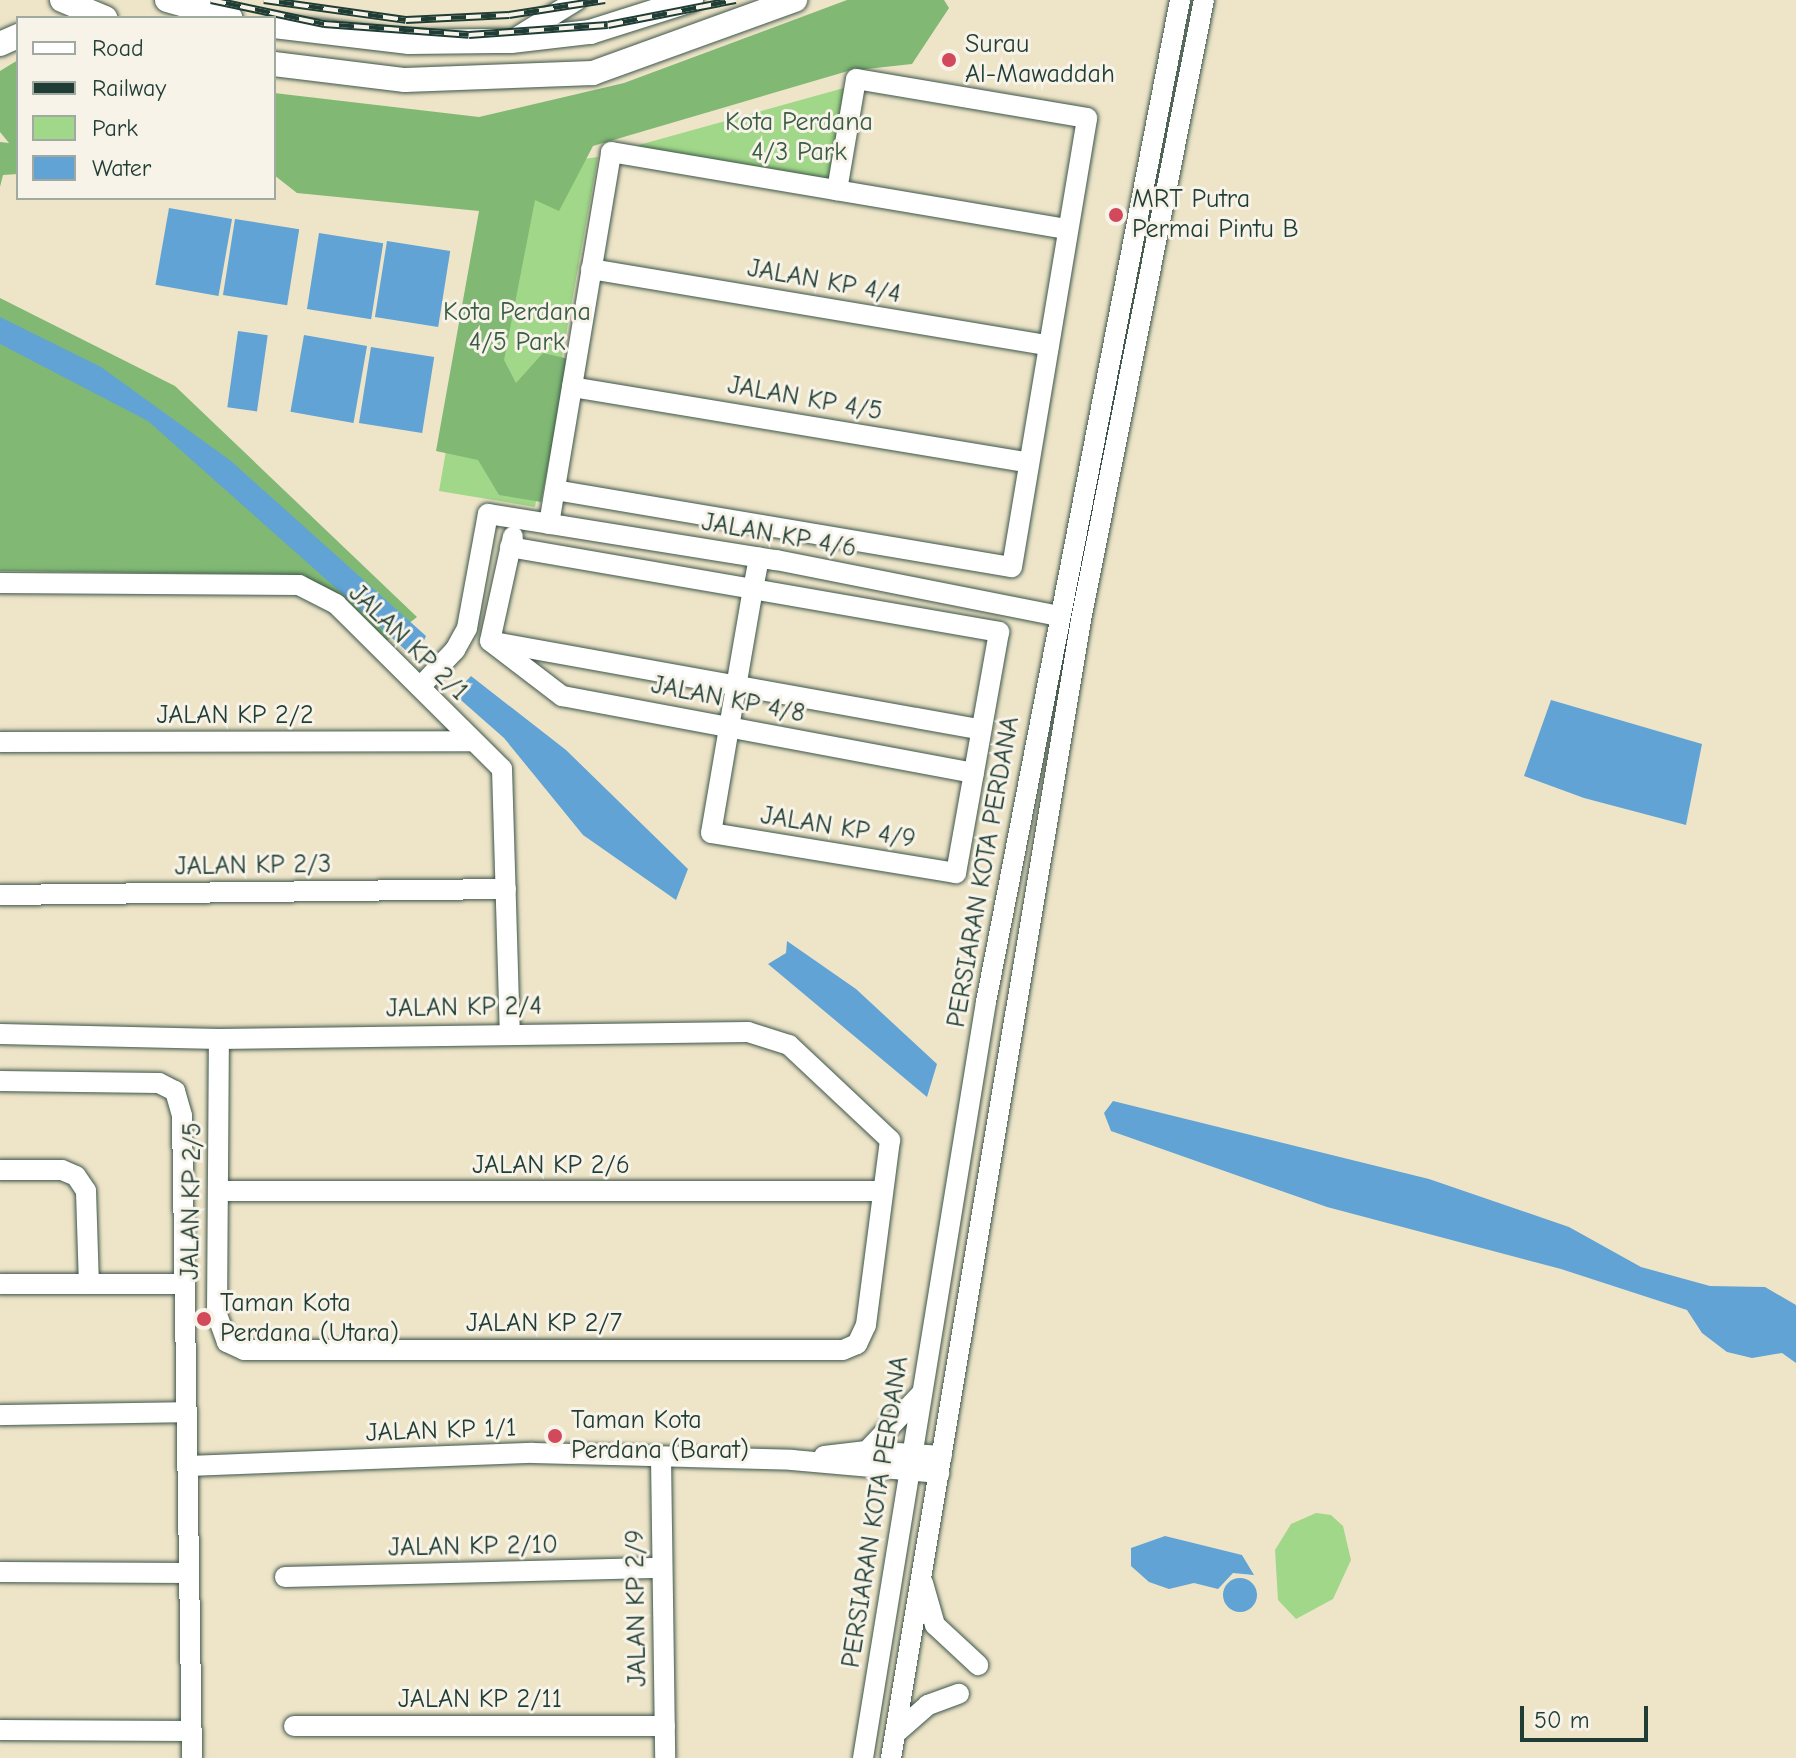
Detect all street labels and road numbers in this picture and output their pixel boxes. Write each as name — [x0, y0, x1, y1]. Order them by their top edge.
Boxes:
street label: JALAN KP 4/4 — [745, 253, 903, 311]
street label: JALAN KP 4/5 — [725, 370, 885, 428]
street label: JALAN KP 4/6 — [699, 507, 859, 565]
street label: JALAN KP 2/1 — [342, 578, 474, 708]
street label: JALAN KP 4/8 — [648, 670, 808, 730]
street label: JALAN KP 2/2 — [156, 700, 314, 732]
street label: PERSIARAN KOTA PERDANA — [941, 714, 1027, 1030]
street label: JALAN KP 4/9 — [758, 800, 918, 856]
street label: JALAN KP 2/3 — [174, 849, 332, 883]
street label: JALAN KP 2/4 — [386, 991, 542, 1025]
street label: JALAN KP 2/5 — [175, 1122, 209, 1280]
street label: JALAN KP 2/6 — [472, 1150, 630, 1182]
street label: JALAN KP 2/7 — [466, 1308, 622, 1340]
street label: PERSIARAN KOTA PERDANA — [836, 1354, 916, 1670]
street label: JALAN KP 1/1 — [365, 1413, 517, 1449]
street label: JALAN KP 2/9 — [620, 1529, 654, 1687]
street label: JALAN KP 2/10 — [388, 1530, 558, 1564]
street label: JALAN KP 2/11 — [398, 1684, 562, 1716]

